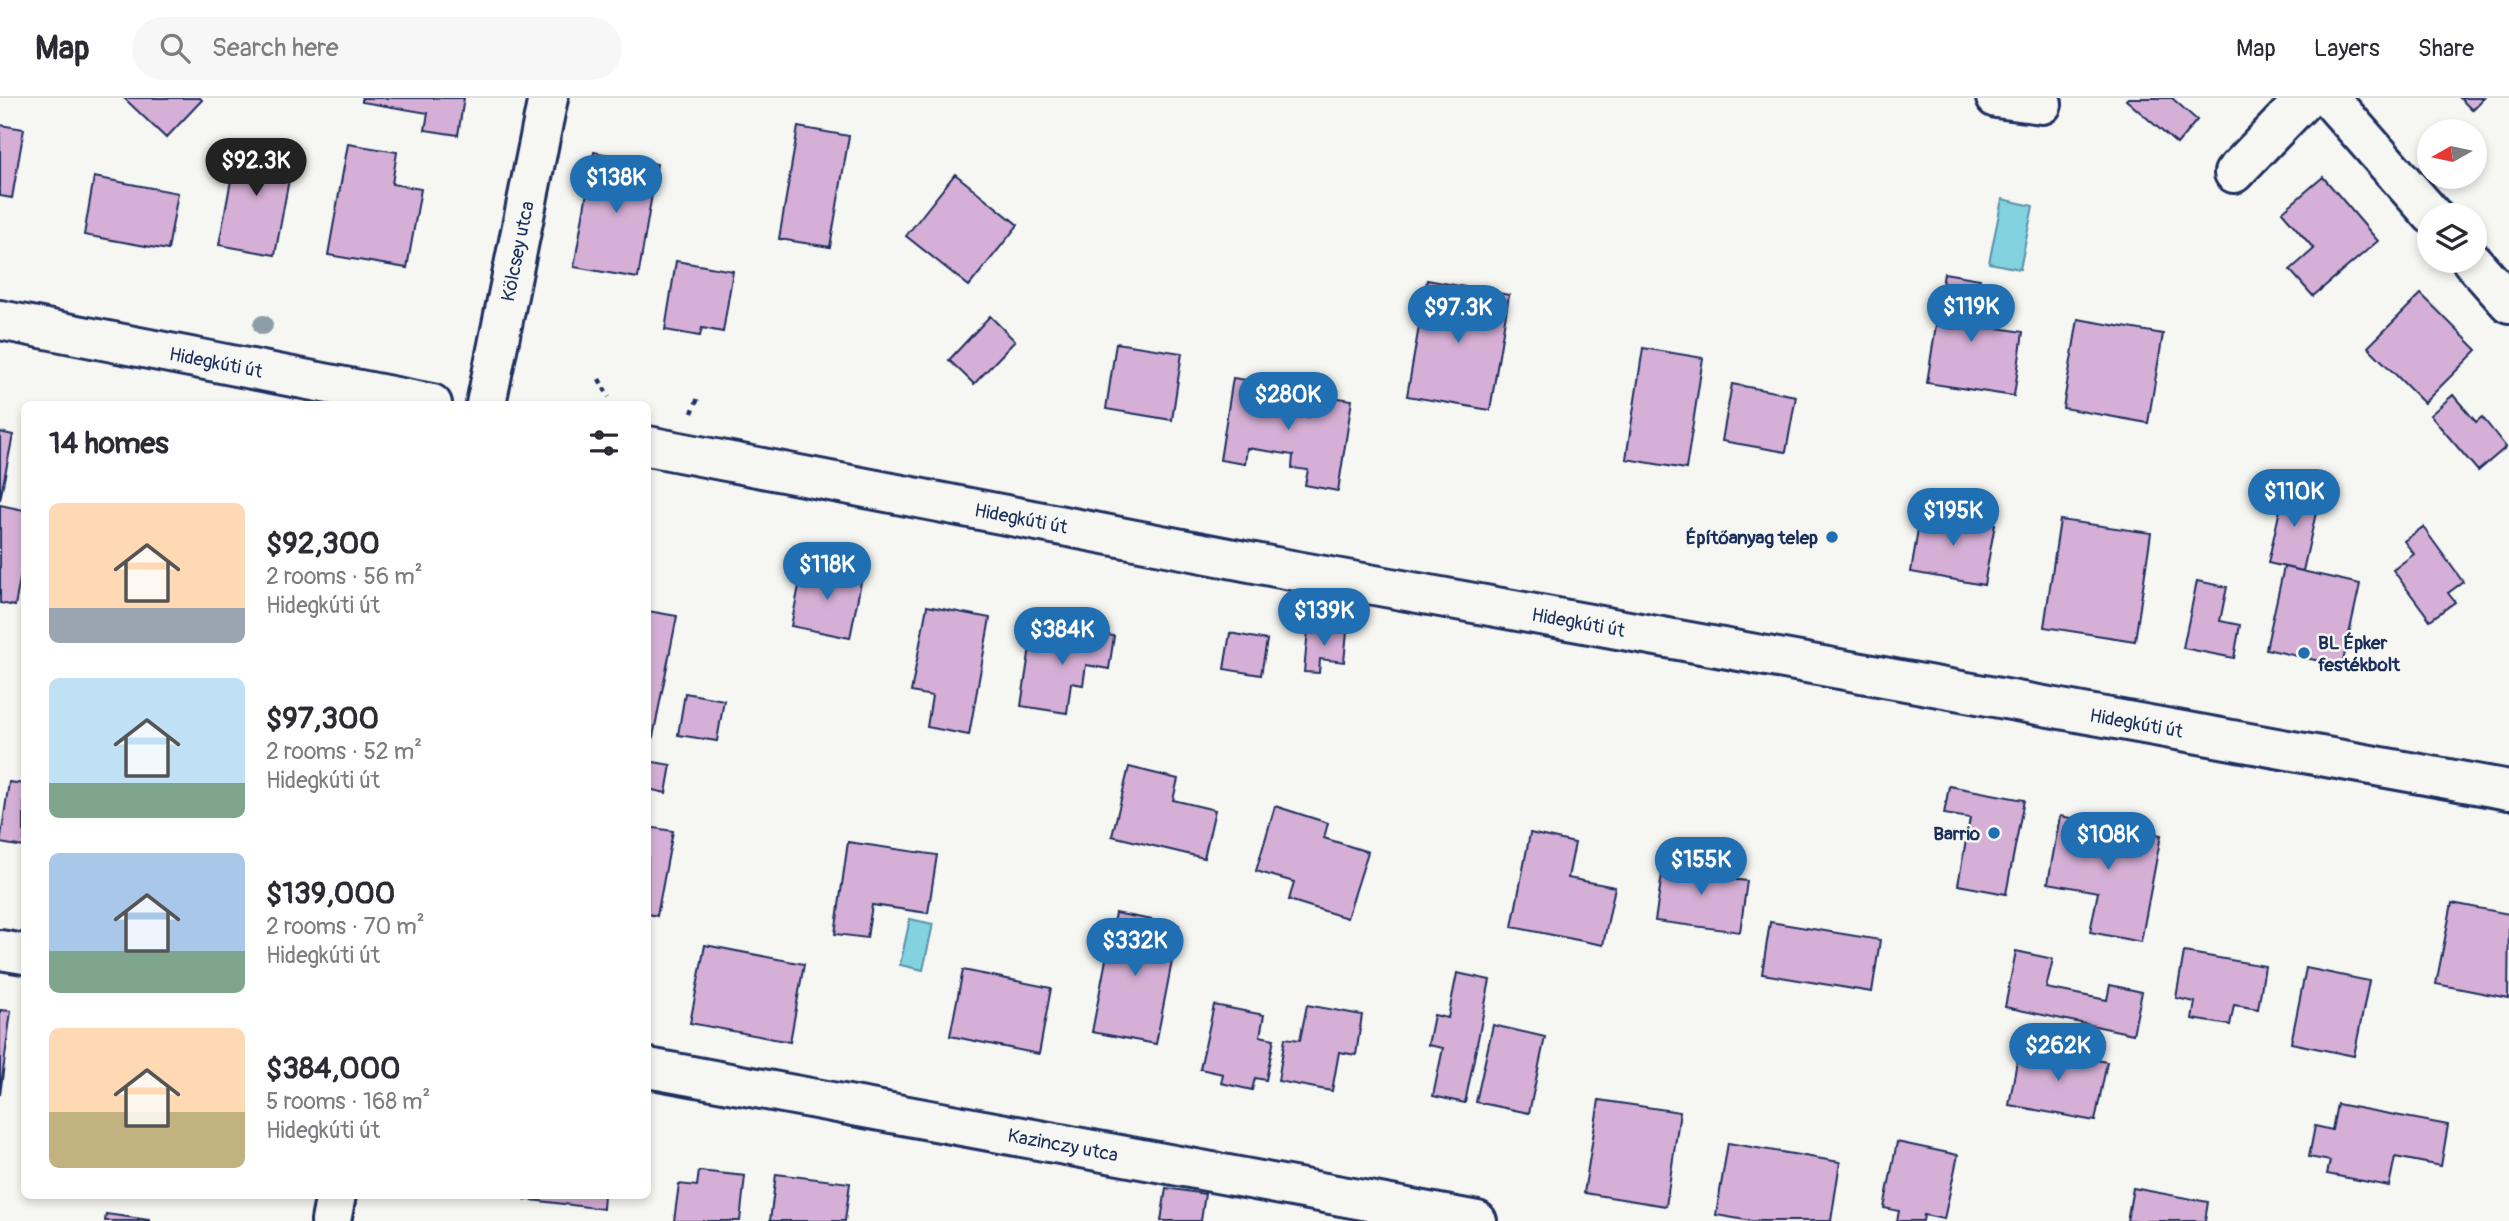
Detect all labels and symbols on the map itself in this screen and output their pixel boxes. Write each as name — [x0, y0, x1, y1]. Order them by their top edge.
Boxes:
north arrow — [2417, 119, 2487, 189]
pin: $92.3K — [199, 139, 313, 198]
pin: $138K — [567, 156, 665, 215]
street label: Kölcsey utca — [496, 199, 540, 304]
pin: $119K — [1922, 285, 2020, 344]
pin: $97.3K — [1401, 286, 1515, 345]
street label: Hidegkúti út — [167, 342, 265, 384]
pin: $280K — [1239, 372, 1337, 432]
pin: $110K — [2245, 470, 2343, 529]
pin: $195K — [1904, 489, 2002, 548]
street label: Hidegkúti út — [972, 498, 1070, 540]
place label: Építőanyag telep — [1686, 526, 1818, 550]
marker: Építőanyag telep — [1824, 529, 1840, 545]
pin: $118K — [778, 542, 876, 602]
pin: $139K — [1275, 588, 1373, 648]
street label: Hidegkúti út — [1530, 603, 1627, 643]
pin: $384K — [1013, 608, 1111, 667]
place label: BL Épker festékbolt — [2318, 631, 2401, 677]
marker: BL Épker festékbolt — [2296, 645, 2312, 661]
street label: Hidegkúti út — [2088, 704, 2185, 744]
pin: $108K — [2059, 812, 2157, 872]
place label: Barrio — [1933, 822, 1981, 846]
marker: Barrio — [1986, 825, 2002, 841]
pin: $155K — [1652, 838, 1750, 897]
pin: $332K — [1086, 918, 1184, 978]
pin: $262K — [2009, 1024, 2107, 1083]
street label: Kazinczy utca — [1006, 1124, 1120, 1168]

